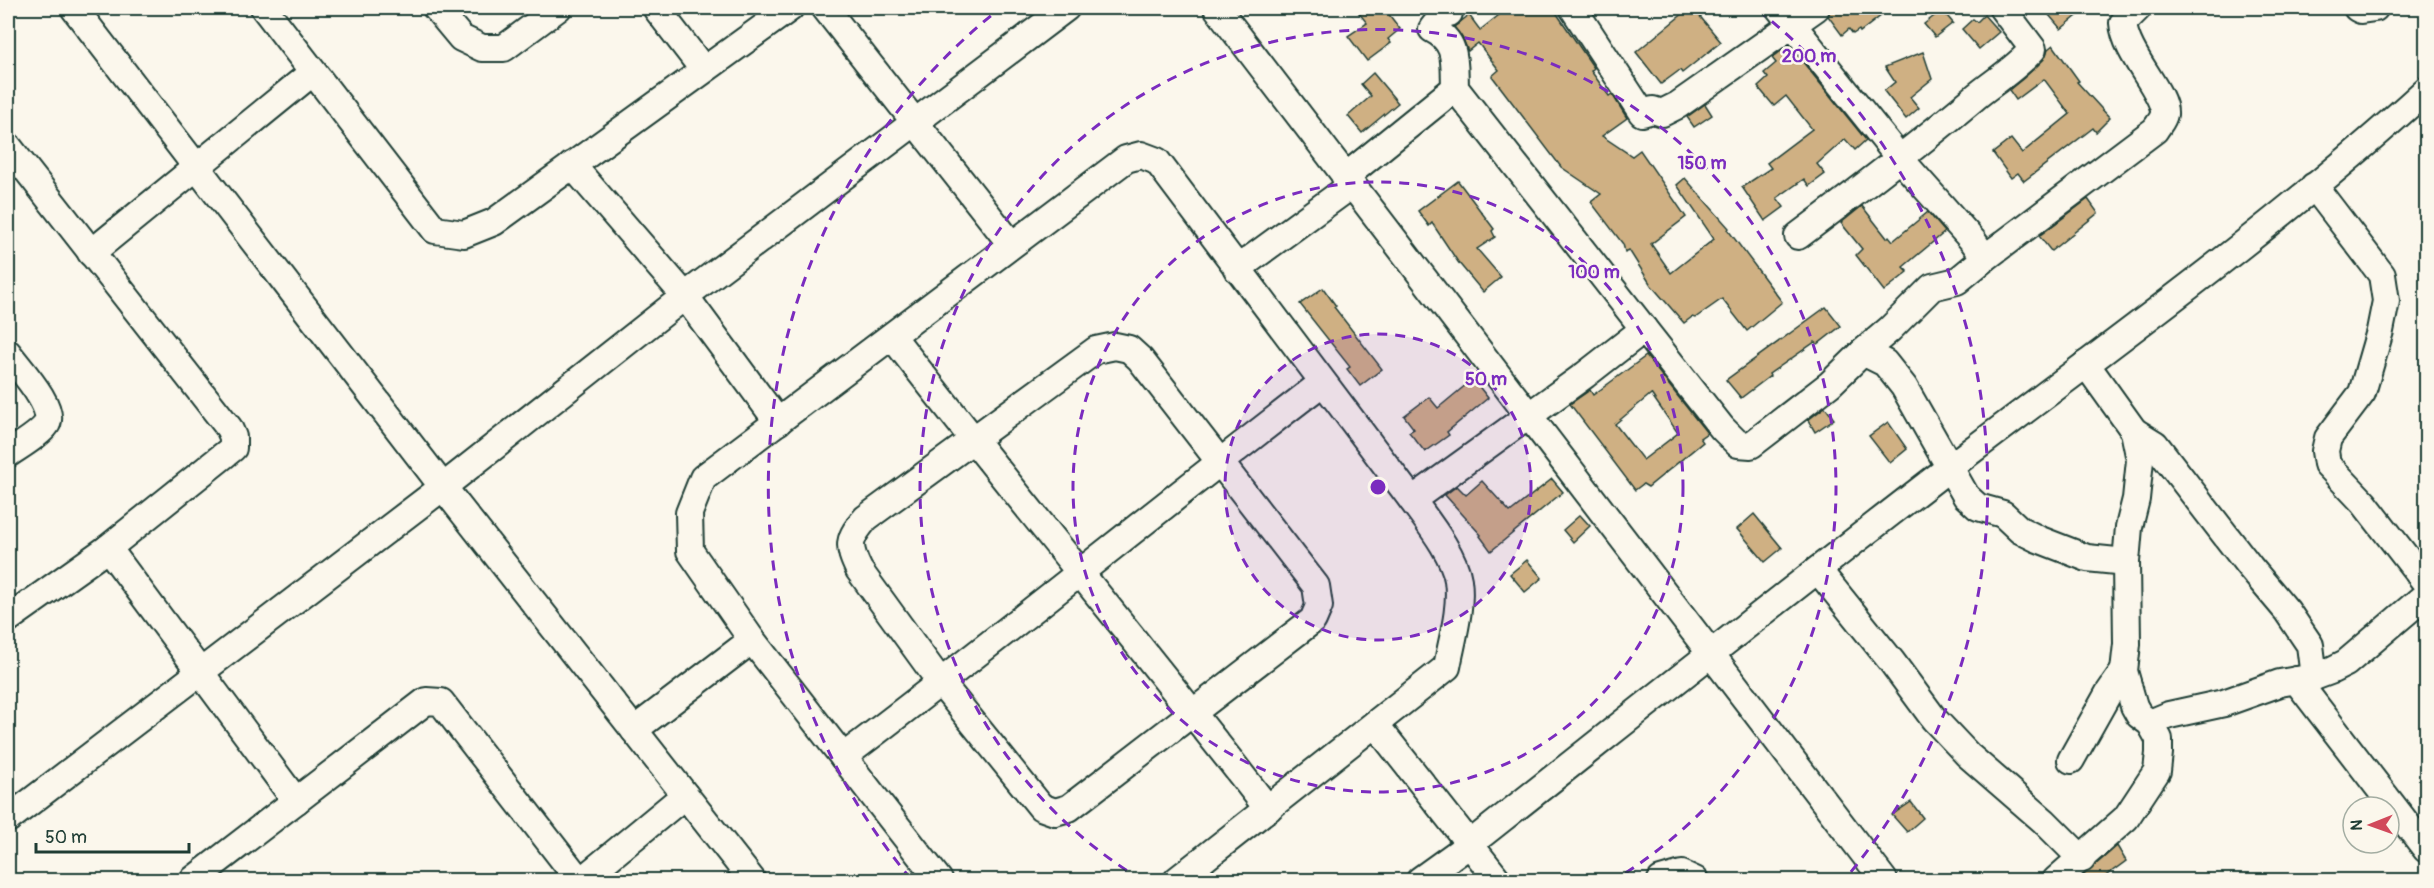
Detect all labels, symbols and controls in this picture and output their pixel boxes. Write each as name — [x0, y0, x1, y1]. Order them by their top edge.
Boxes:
text: 200 m — [1782, 45, 1836, 68]
text: 150 m — [1678, 152, 1727, 175]
text: 100 m — [1568, 261, 1620, 284]
text: 50 m — [1465, 368, 1507, 391]
centre of rings — [1368, 477, 1388, 497]
north arrow — [2341, 795, 2401, 855]
scale bar — [36, 816, 189, 854]
text: N — [2347, 819, 2367, 831]
text: 50 m — [45, 826, 87, 849]

